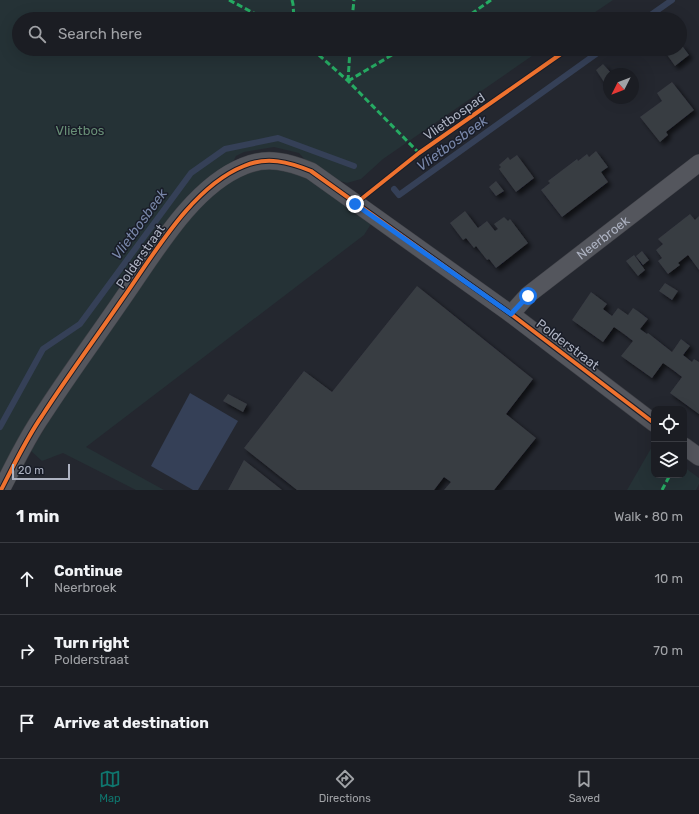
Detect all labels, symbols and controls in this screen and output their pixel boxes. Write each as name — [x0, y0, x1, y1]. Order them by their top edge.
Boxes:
search box — [12, 12, 687, 56]
icon: search — [26, 23, 48, 45]
text: Search here — [58, 25, 142, 43]
north arrow — [603, 68, 639, 104]
street label: Vlietbospad — [421, 90, 488, 143]
water label: Vlietbosbeek — [413, 111, 492, 175]
park label: Vlietbos — [56, 123, 105, 138]
water label: Vlietbosbeek — [108, 185, 171, 263]
route end — [346, 195, 364, 213]
street label: Neerbroek — [574, 212, 633, 263]
street label: Polderstraat — [113, 221, 168, 291]
route start — [519, 287, 537, 305]
street label: Polderstraat — [533, 316, 602, 373]
map controls — [651, 406, 687, 478]
button: locate — [651, 406, 687, 442]
button: layers — [651, 442, 687, 478]
scale bar — [12, 462, 70, 481]
text: 20 m — [18, 464, 44, 477]
text: 1 min — [16, 506, 59, 526]
text: Walk · 80 m — [614, 509, 683, 524]
text: Continue — [54, 562, 123, 580]
icon: ahead — [16, 568, 38, 590]
text: 10 m — [654, 571, 683, 586]
text: Neerbroek — [54, 580, 117, 595]
text: Turn right — [54, 634, 129, 652]
icon: right — [16, 640, 38, 662]
text: 70 m — [653, 643, 683, 658]
text: Polderstraat — [54, 652, 129, 667]
icon: arrive — [16, 712, 38, 734]
text: Arrive at destination — [54, 714, 209, 732]
tab: Map — [99, 768, 121, 805]
tab: Directions — [319, 768, 371, 805]
tab: Saved — [569, 768, 600, 805]

